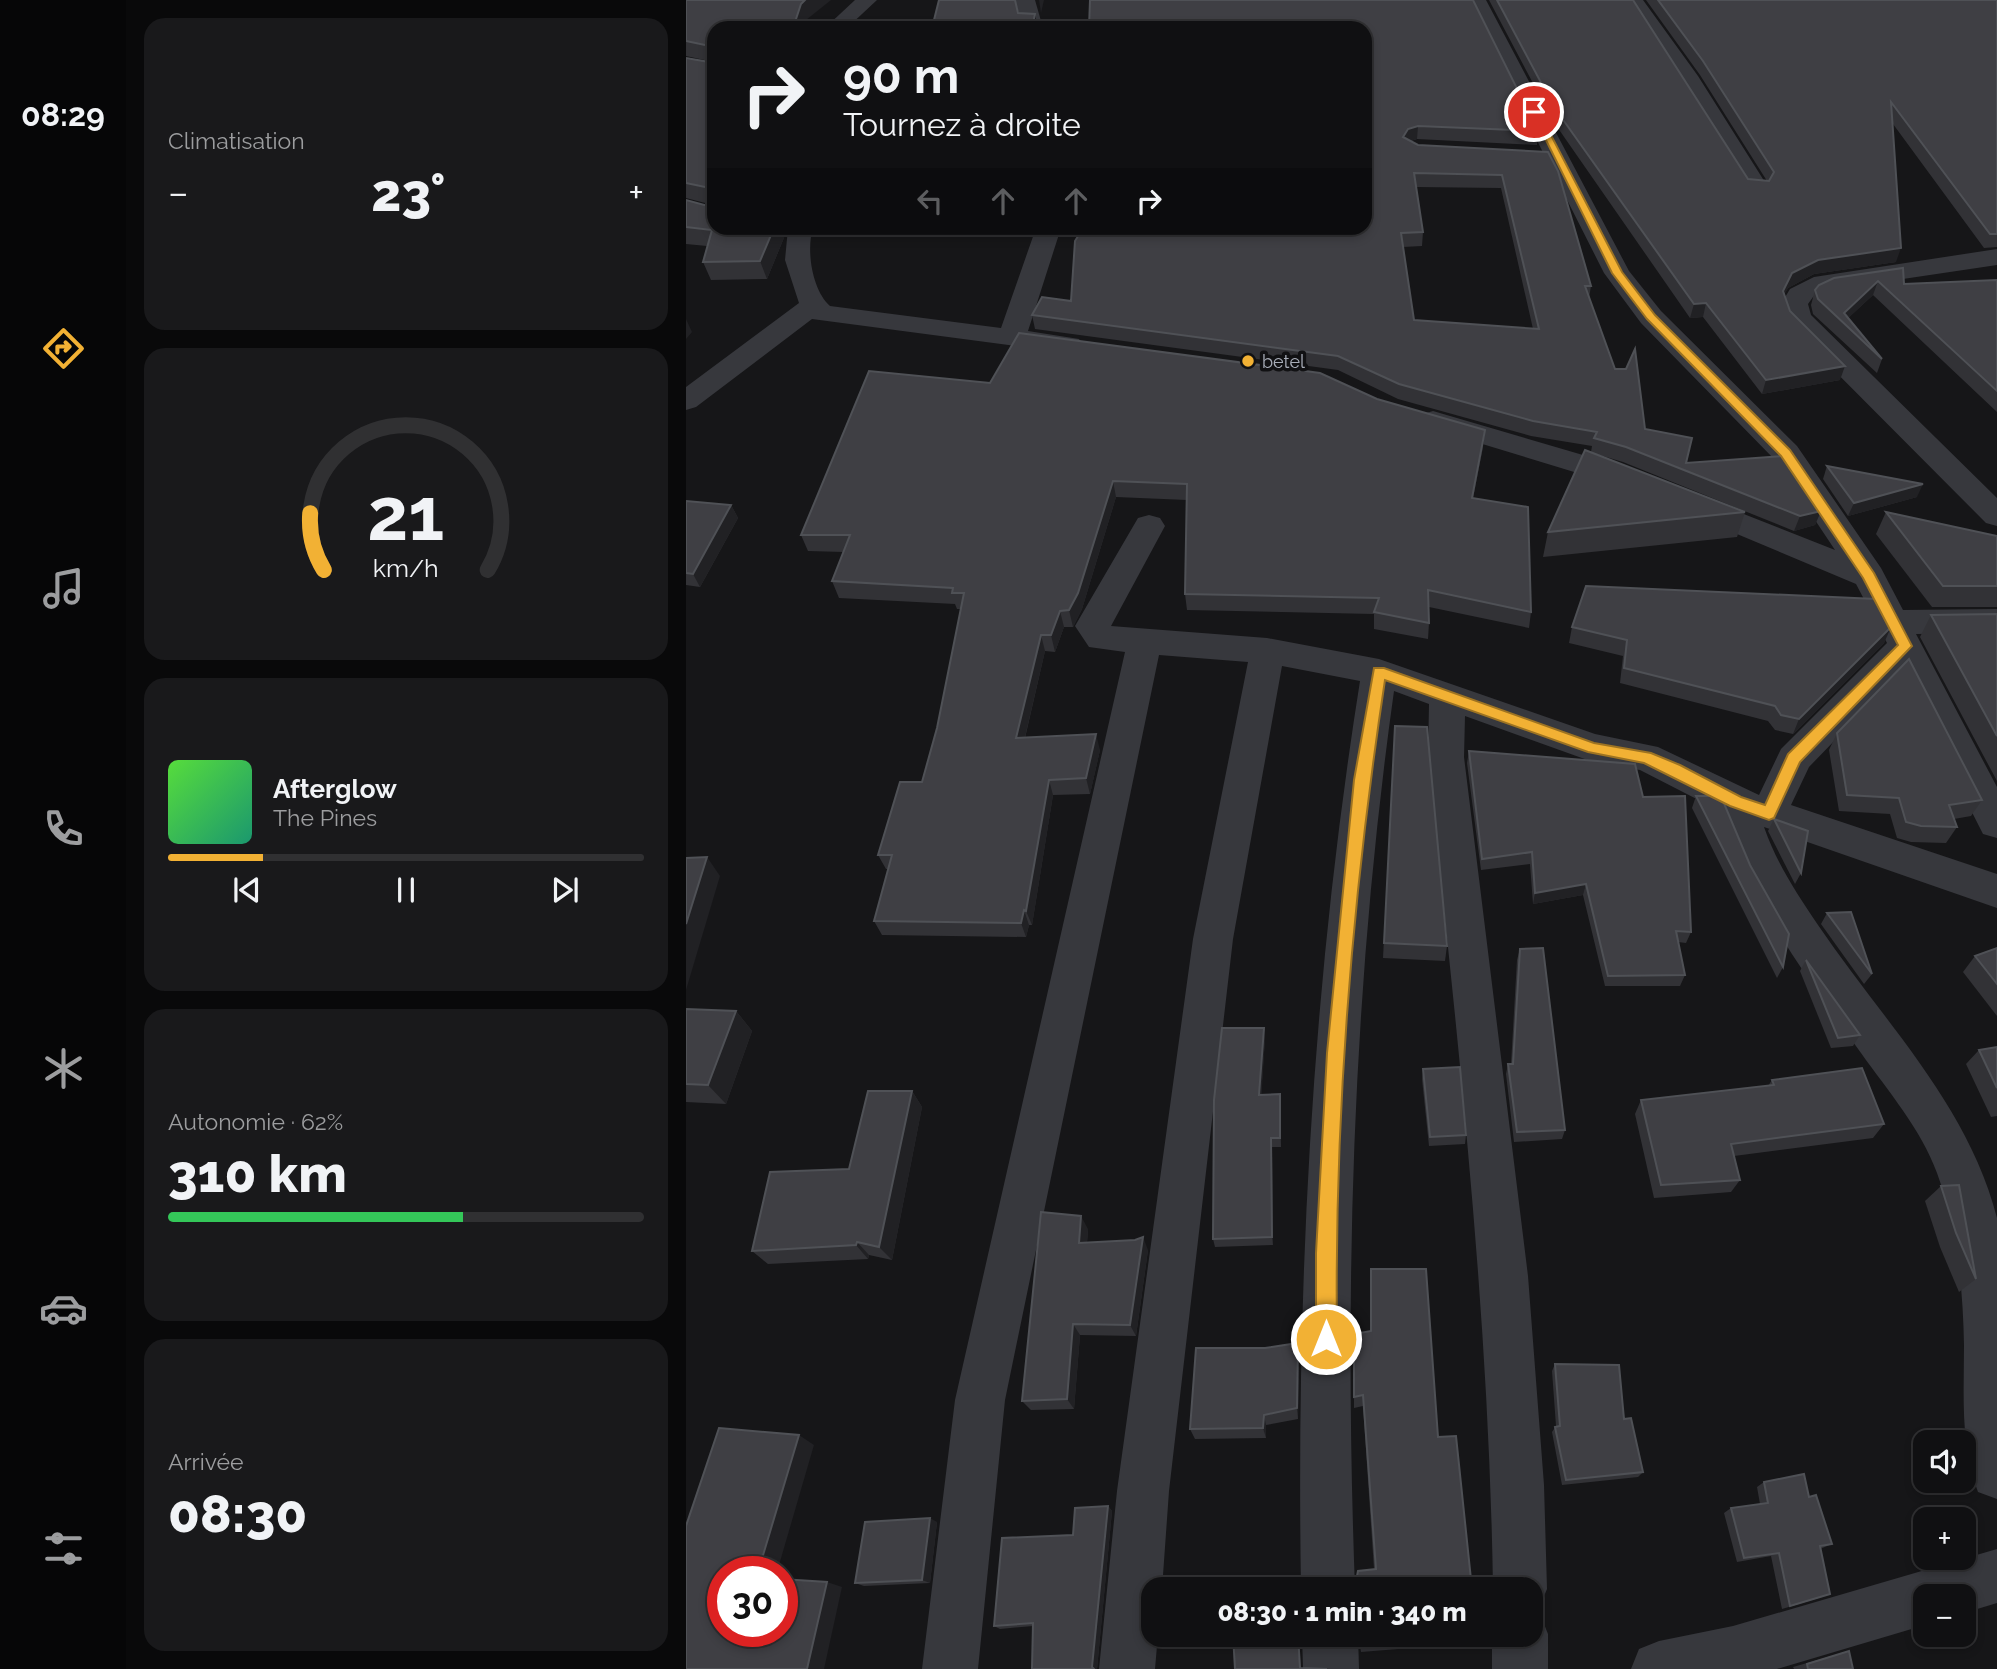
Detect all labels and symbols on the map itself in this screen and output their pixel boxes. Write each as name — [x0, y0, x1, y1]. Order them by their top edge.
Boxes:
pin — [1504, 82, 1564, 142]
place label: betel — [1262, 351, 1305, 372]
marker: betel — [1240, 353, 1256, 369]
position arrow — [1289, 1302, 1363, 1376]
speed limit sign: 30 — [707, 1556, 798, 1647]

